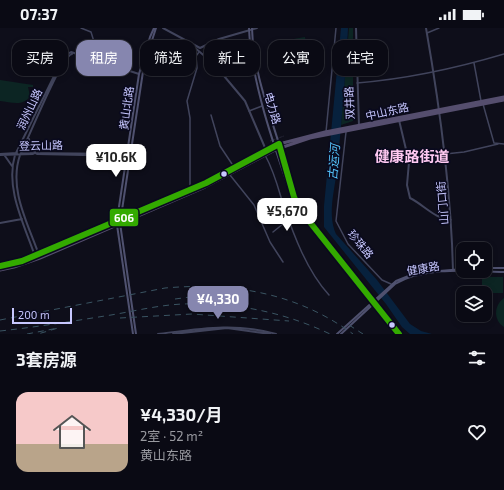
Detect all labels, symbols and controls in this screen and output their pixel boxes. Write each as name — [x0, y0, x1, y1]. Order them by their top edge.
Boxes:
text: 07:37 — [20, 5, 58, 23]
chip: 买房 — [12, 40, 68, 76]
chip: 租房 — [76, 40, 132, 76]
chip: 筛选 — [140, 40, 196, 76]
chip: 新上 — [204, 40, 260, 76]
chip: 公寓 — [268, 40, 324, 76]
chip: 住宅 — [332, 40, 388, 76]
street label: 黄山北路 — [117, 85, 135, 131]
street label: 润州山路 — [14, 86, 44, 132]
street label: 双井路 — [342, 86, 356, 120]
street label: 电力路 — [262, 90, 284, 126]
street label: 中山东路 — [364, 100, 410, 122]
street label: 登云山路 — [19, 138, 63, 152]
water label: 古运河 — [324, 141, 342, 181]
pin: ¥10.6K — [83, 144, 149, 178]
district label: 健康路街道 — [374, 147, 450, 165]
text: ¥10.6K — [95, 149, 137, 165]
unlabelled marker — [219, 169, 229, 179]
street label: 山门口街 — [434, 181, 450, 225]
pin: ¥5,670 — [254, 198, 320, 232]
text: ¥5,670 — [266, 203, 308, 219]
line badge: 606 — [109, 208, 139, 227]
text: 606 — [114, 211, 134, 224]
street label: 珍珠路 — [346, 227, 376, 261]
map controls — [456, 242, 492, 322]
button: locate — [456, 242, 492, 278]
street label: 健康路 — [406, 259, 440, 277]
pin: ¥4,330 — [185, 286, 251, 320]
button: layers — [456, 286, 492, 322]
text: ¥4,330 — [196, 291, 240, 307]
scale bar — [12, 306, 72, 325]
text: 200 m — [18, 308, 50, 321]
unlabelled marker — [387, 320, 397, 330]
icon: filters — [466, 347, 488, 369]
text: 3套房源 — [16, 349, 77, 369]
text: ¥4,330/月 — [140, 404, 223, 424]
icon: home — [48, 408, 96, 456]
icon: heart — [466, 421, 488, 443]
text: 2室 · 52 m² — [140, 428, 203, 444]
text: 黄山东路 — [140, 447, 192, 463]

